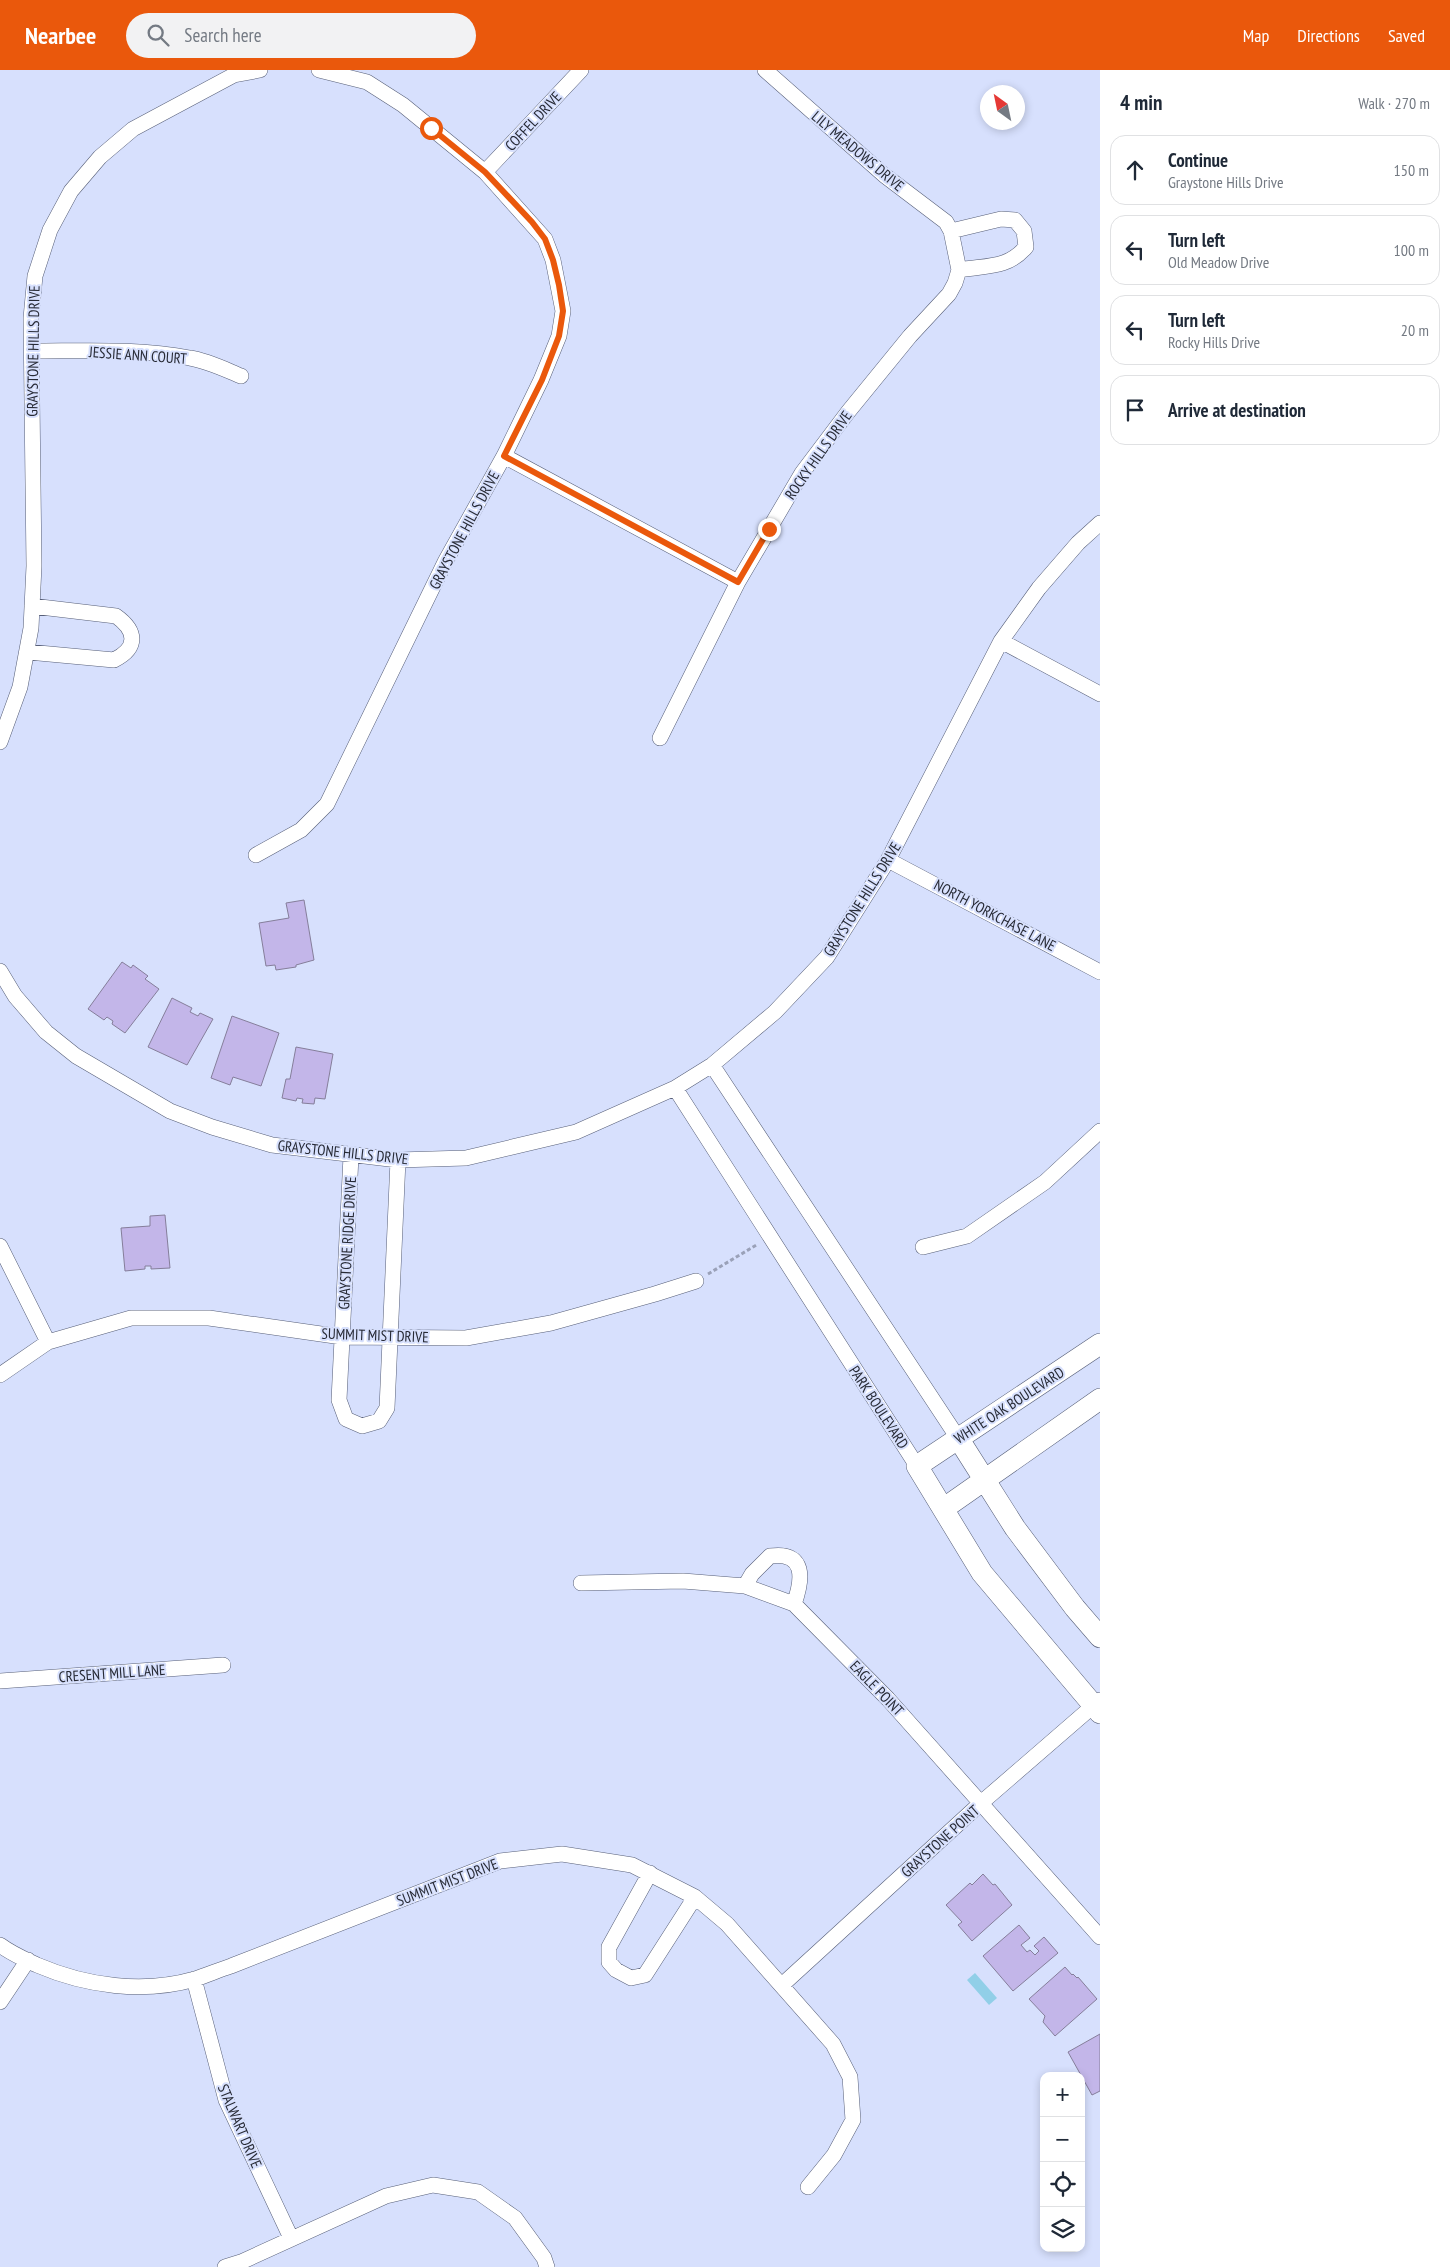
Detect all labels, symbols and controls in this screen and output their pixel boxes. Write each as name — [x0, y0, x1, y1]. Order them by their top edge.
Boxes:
search box — [126, 13, 476, 58]
text: Nearbee — [25, 20, 96, 51]
icon: search — [144, 21, 172, 49]
text: Search here — [184, 23, 262, 47]
text: Map — [1243, 24, 1269, 47]
text: Directions — [1297, 24, 1360, 47]
text: Saved — [1388, 24, 1425, 47]
north arrow — [980, 85, 1025, 130]
street label: COFFEL DRIVE — [501, 87, 565, 155]
text: 4 min — [1120, 89, 1162, 116]
text: Walk · 270 m — [1358, 93, 1430, 113]
street label: LILY MEADOWS DRIVE — [808, 107, 908, 195]
route start — [420, 117, 443, 140]
text: Continue — [1168, 148, 1228, 172]
icon: ahead — [1121, 156, 1149, 184]
text: 150 m — [1394, 160, 1429, 180]
text: Graystone Hills Drive — [1168, 172, 1284, 192]
text: Turn left — [1168, 228, 1225, 252]
icon: left — [1121, 236, 1149, 264]
text: 100 m — [1394, 240, 1429, 260]
text: Old Meadow Drive — [1168, 252, 1269, 272]
street label: GRAYSTONE HILLS DRIVE — [22, 285, 44, 417]
text: Turn left — [1168, 308, 1225, 332]
icon: left — [1121, 316, 1149, 344]
text: 20 m — [1401, 320, 1429, 340]
text: Rocky Hills Drive — [1168, 332, 1260, 352]
street label: JESSIE ANN COURT — [88, 342, 188, 368]
icon: arrive — [1121, 396, 1149, 424]
text: Arrive at destination — [1168, 398, 1306, 422]
street label: ROCKY HILLS DRIVE — [780, 407, 856, 503]
street label: GRAYSTONE HILLS DRIVE — [425, 468, 503, 592]
route end — [758, 518, 781, 541]
street label: GRAYSTONE HILLS DRIVE — [819, 838, 905, 960]
street label: NORTH YORKCHASE LANE — [931, 875, 1059, 955]
street label: GRAYSTONE HILLS DRIVE — [277, 1136, 409, 1168]
street label: GRAYSTONE RIDGE DRIVE — [334, 1176, 360, 1310]
street label: SUMMIT MIST DRIVE — [321, 1324, 429, 1346]
street label: PARK BOULEVARD — [845, 1362, 913, 1452]
street label: WHITE OAK BOULEVARD — [950, 1362, 1068, 1448]
street label: EAGLE POINT — [846, 1656, 908, 1720]
street label: CRESENT MILL LANE — [58, 1660, 166, 1686]
street label: GRAYSTONE POINT — [897, 1801, 983, 1881]
street label: SUMMIT MIST DRIVE — [394, 1854, 500, 1910]
map controls — [1040, 2072, 1085, 2252]
button: + — [1040, 2072, 1085, 2117]
street label: STALWART DRIVE — [214, 2081, 266, 2171]
button: − — [1040, 2117, 1085, 2162]
button: locate — [1040, 2162, 1085, 2207]
button: layers — [1040, 2207, 1085, 2252]

